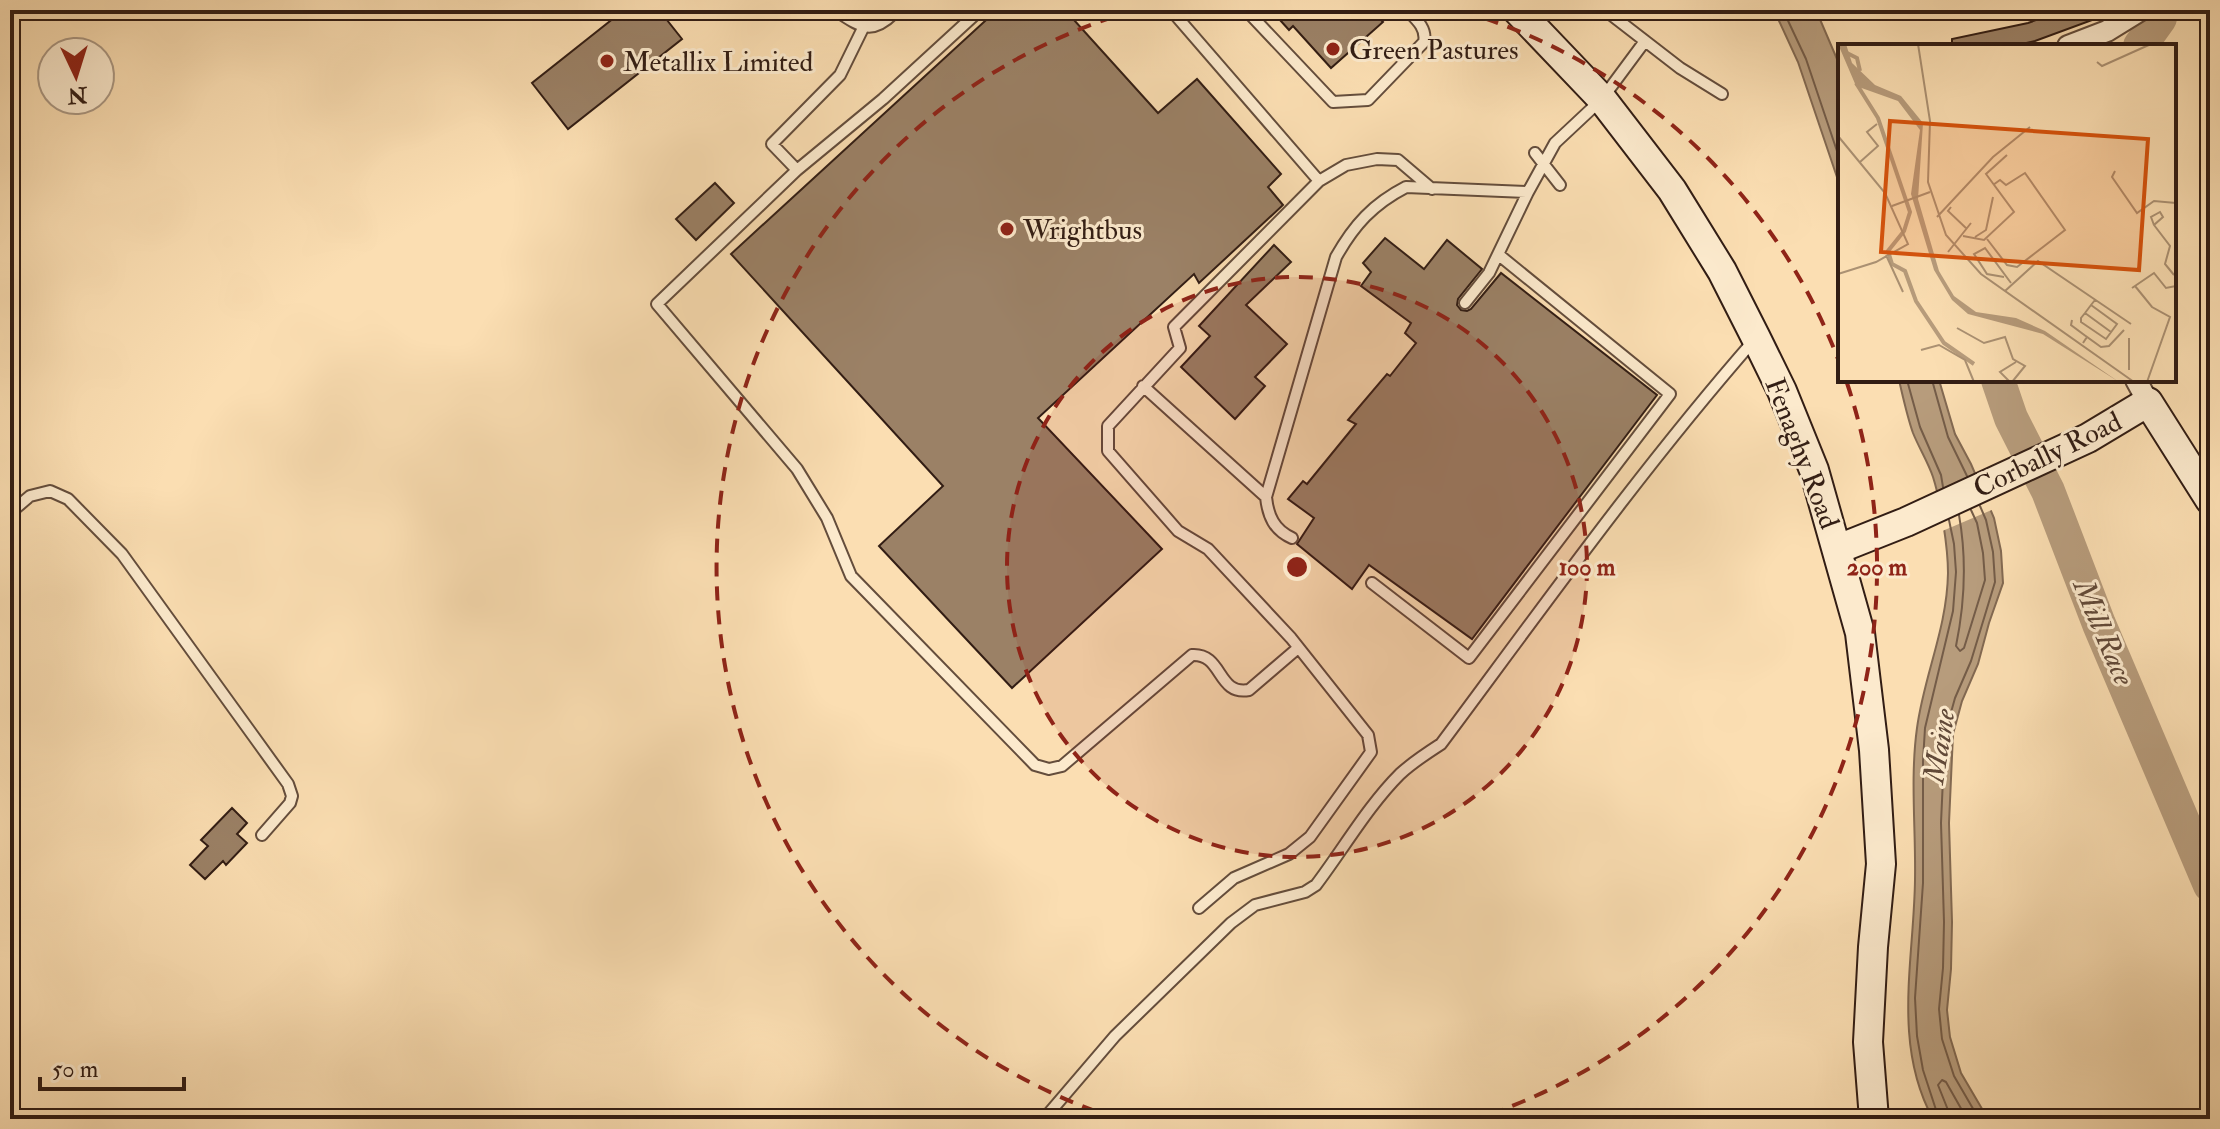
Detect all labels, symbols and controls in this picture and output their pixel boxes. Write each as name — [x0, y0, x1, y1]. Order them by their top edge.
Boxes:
place label: Green Pastures — [1349, 33, 1519, 68]
north arrow — [36, 36, 116, 116]
marker: Green Pastures — [1324, 40, 1342, 58]
inset map — [1838, 44, 2176, 382]
place label: Metallix Limited — [623, 45, 814, 80]
marker: Metallix Limited — [598, 52, 616, 70]
text: N — [66, 80, 89, 110]
place label: Wrightbus — [1022, 213, 1142, 248]
marker: Wrightbus — [998, 220, 1016, 238]
street label: Fenaghy Road — [1757, 373, 1847, 534]
street label: Corbally Road — [1968, 404, 2128, 506]
text: 100 m — [1559, 552, 1616, 583]
text: 200 m — [1847, 552, 1908, 583]
centre of rings — [1283, 553, 1311, 581]
water label: Mill Race — [2064, 572, 2143, 692]
water label: Maine — [1915, 705, 1964, 788]
scale bar — [40, 1041, 184, 1091]
text: 50 m — [52, 1054, 99, 1085]

